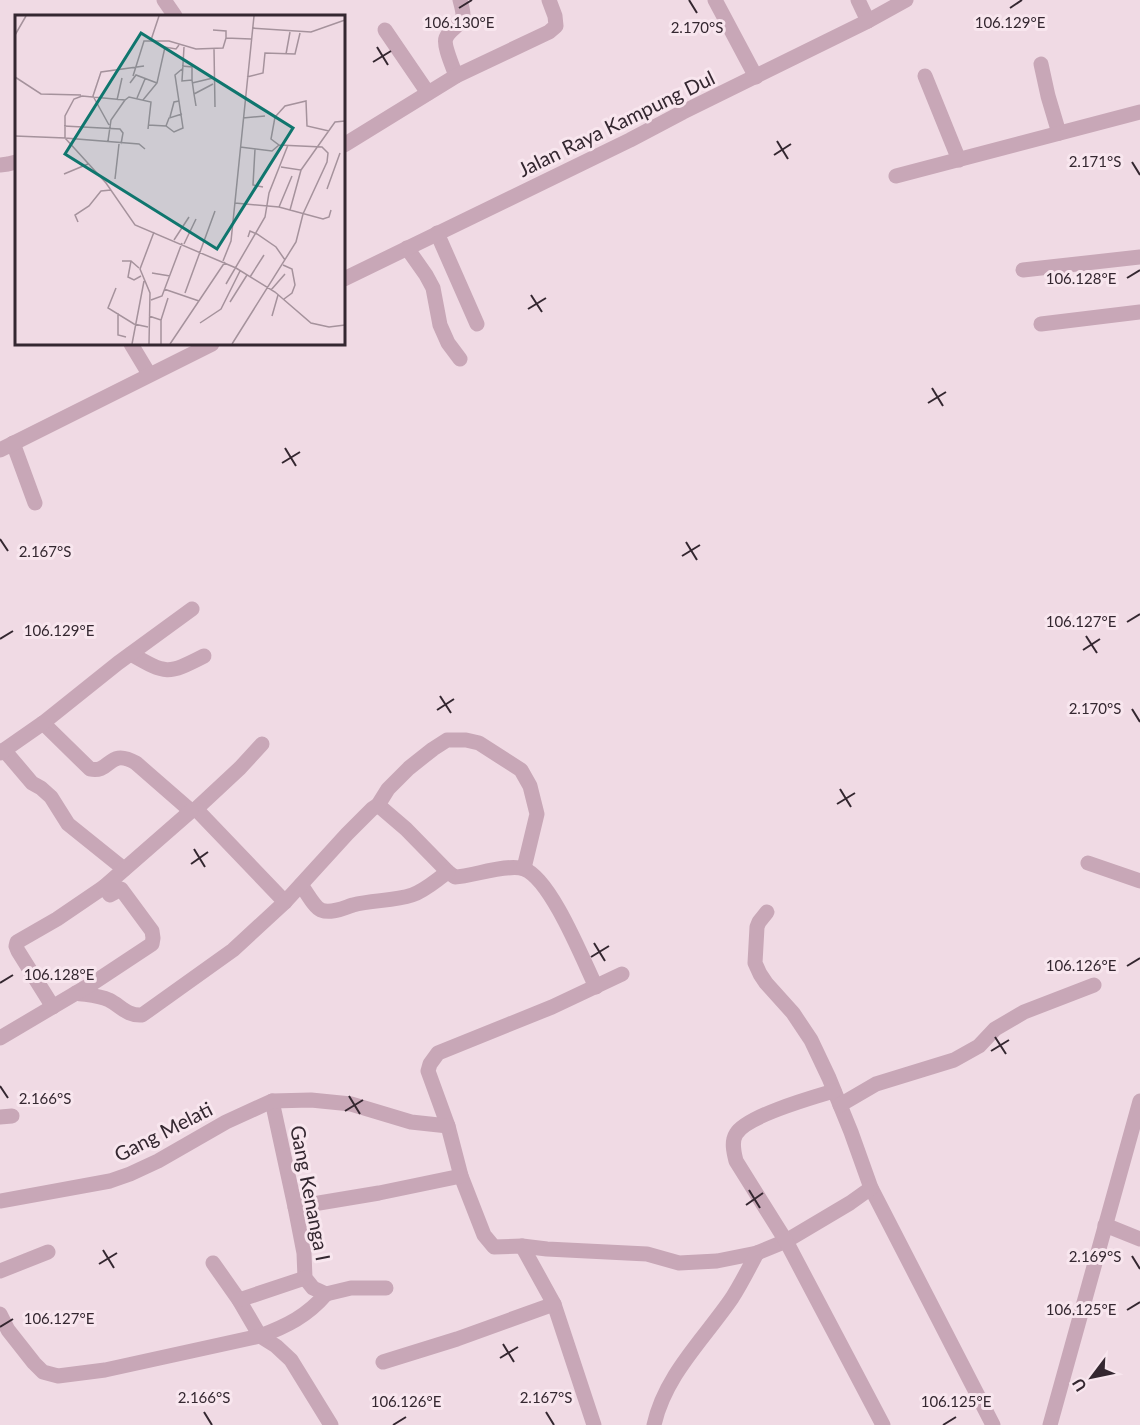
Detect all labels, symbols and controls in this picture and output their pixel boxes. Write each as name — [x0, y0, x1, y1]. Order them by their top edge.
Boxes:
text: 106.130°E — [424, 13, 494, 31]
text: 106.129°E — [975, 13, 1045, 31]
inset map — [15, 15, 345, 345]
text: 2.170°S — [671, 18, 723, 36]
street label: Jalan Raya Kampung Dul — [514, 65, 718, 181]
text: 2.171°S — [1069, 152, 1121, 170]
text: 106.128°E — [1046, 269, 1116, 287]
text: 2.167°S — [19, 542, 71, 560]
text: 106.127°E — [1046, 612, 1116, 630]
text: 106.129°E — [24, 621, 94, 639]
text: 2.170°S — [1069, 699, 1121, 717]
text: 106.126°E — [1046, 956, 1116, 974]
text: 106.128°E — [24, 965, 94, 983]
text: 2.166°S — [19, 1089, 71, 1107]
street label: Gang Melati — [110, 1096, 216, 1166]
street label: Gang Kenanga I — [286, 1123, 336, 1263]
text: 2.169°S — [1069, 1247, 1121, 1265]
text: 106.125°E — [1046, 1300, 1116, 1318]
text: 106.127°E — [24, 1309, 94, 1327]
north arrow — [1062, 1347, 1122, 1407]
text: U — [1068, 1375, 1090, 1395]
text: 2.166°S — [178, 1388, 230, 1406]
text: 2.167°S — [520, 1388, 572, 1406]
text: 106.126°E — [371, 1392, 441, 1410]
text: 106.125°E — [921, 1392, 991, 1410]

